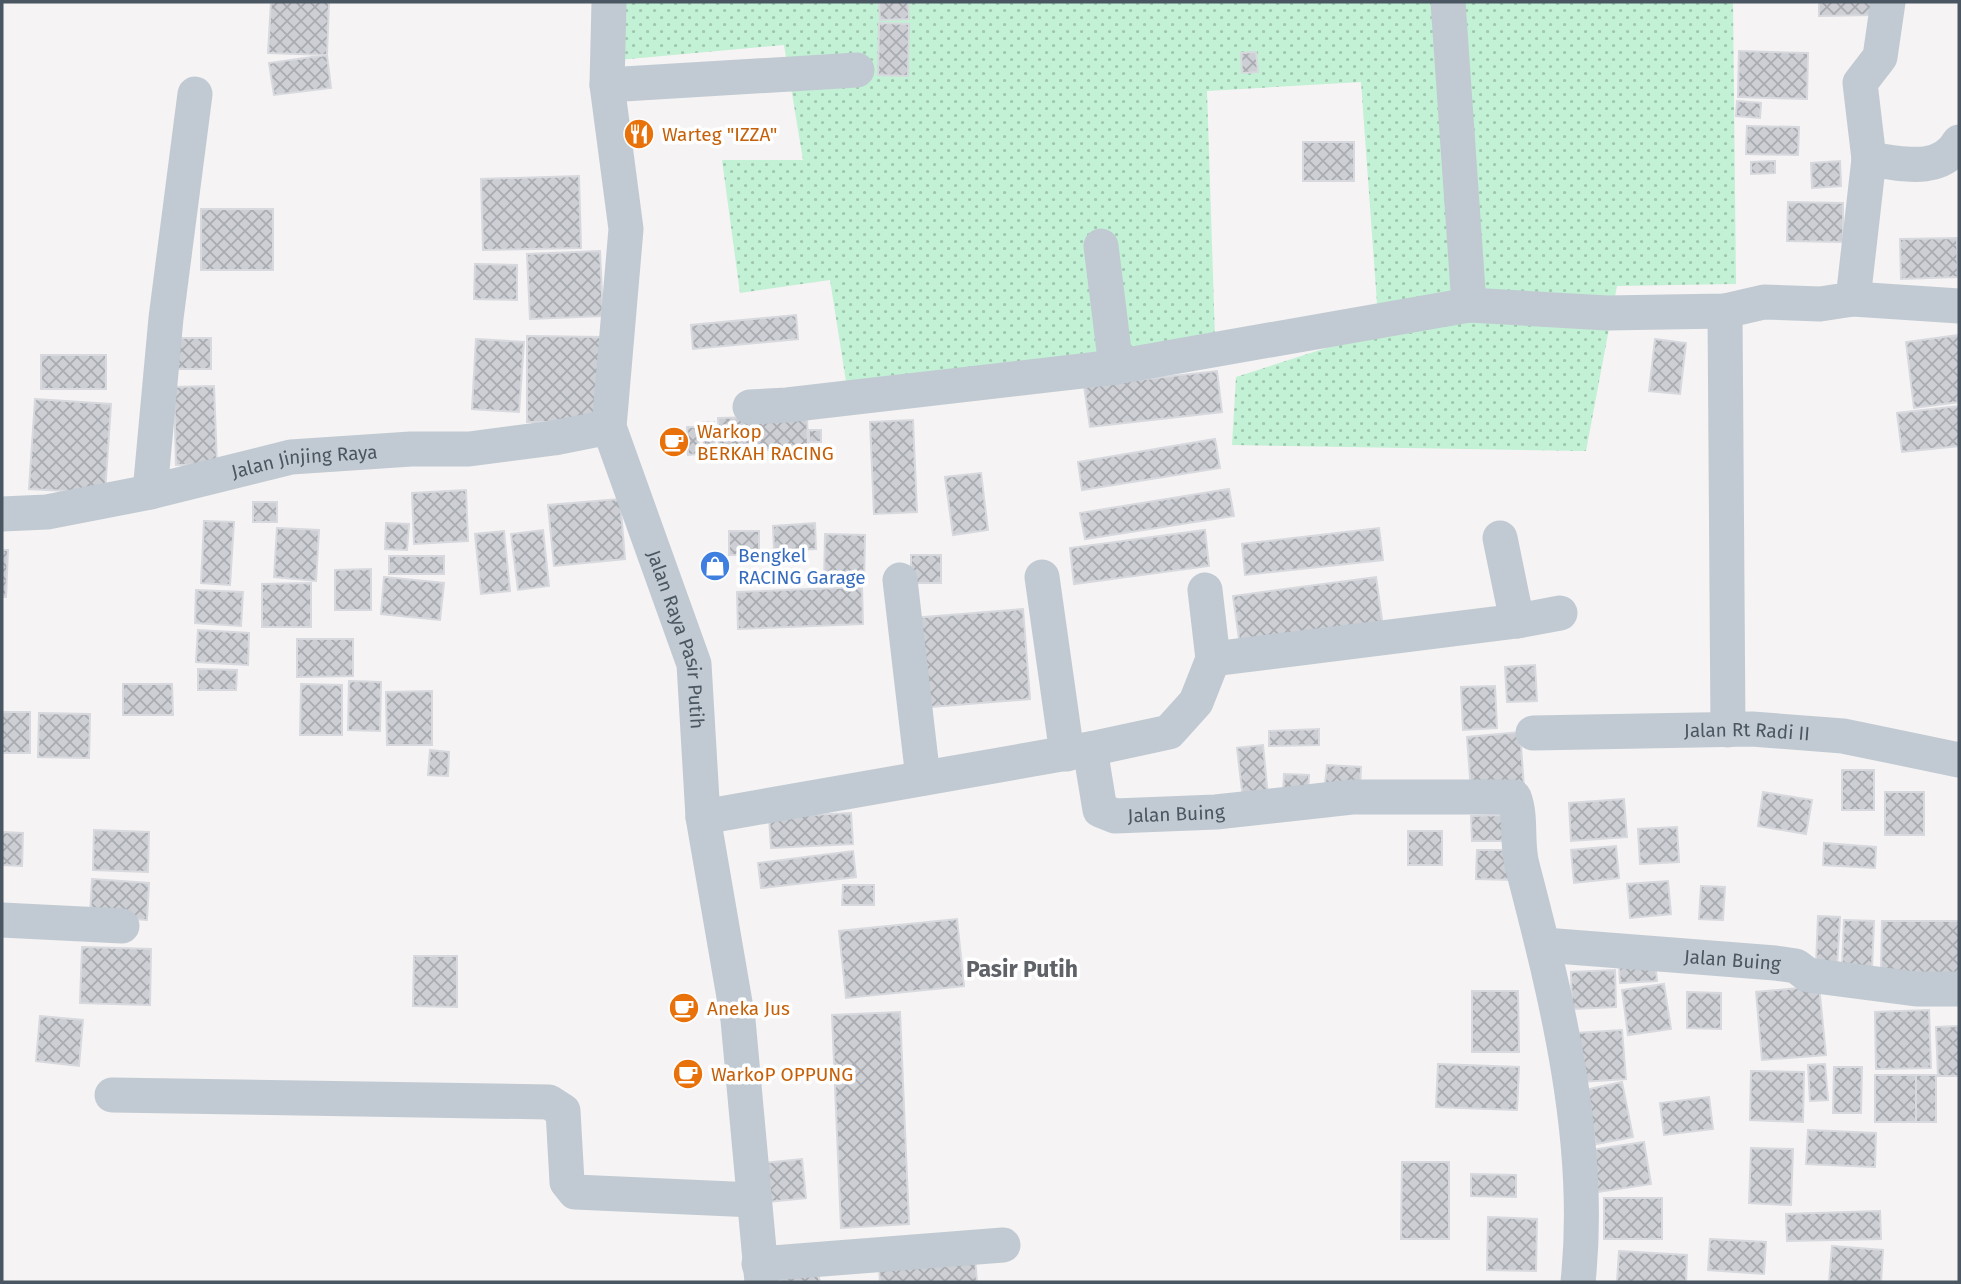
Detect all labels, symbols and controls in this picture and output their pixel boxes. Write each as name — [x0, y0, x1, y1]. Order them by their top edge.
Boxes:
restaurant icon: Warteg "IZZA" — [622, 117, 656, 151]
place label: Warteg "IZZA" — [662, 123, 777, 146]
place label: Warkop BERKAH RACING — [697, 420, 834, 465]
cafe icon: Warkop BERKAH RACING — [657, 425, 691, 459]
street label: Jalan Jinjing Raya — [229, 440, 378, 483]
place label: Bengkel RACING Garage — [738, 544, 866, 589]
street label: Jalan Raya Pasir Putih — [642, 547, 709, 730]
shop icon: Bengkel RACING Garage — [698, 549, 732, 583]
street label: Jalan Rt Radi II — [1684, 717, 1811, 745]
street label: Jalan Buing — [1127, 800, 1226, 827]
street label: Jalan Buing — [1683, 944, 1782, 975]
district label: Pasir Putih — [966, 955, 1078, 983]
cafe icon: Aneka Jus — [667, 991, 701, 1025]
place label: Aneka Jus — [707, 997, 790, 1020]
cafe icon: WarkoP OPPUNG — [671, 1057, 705, 1091]
place label: WarkoP OPPUNG — [711, 1063, 853, 1086]

